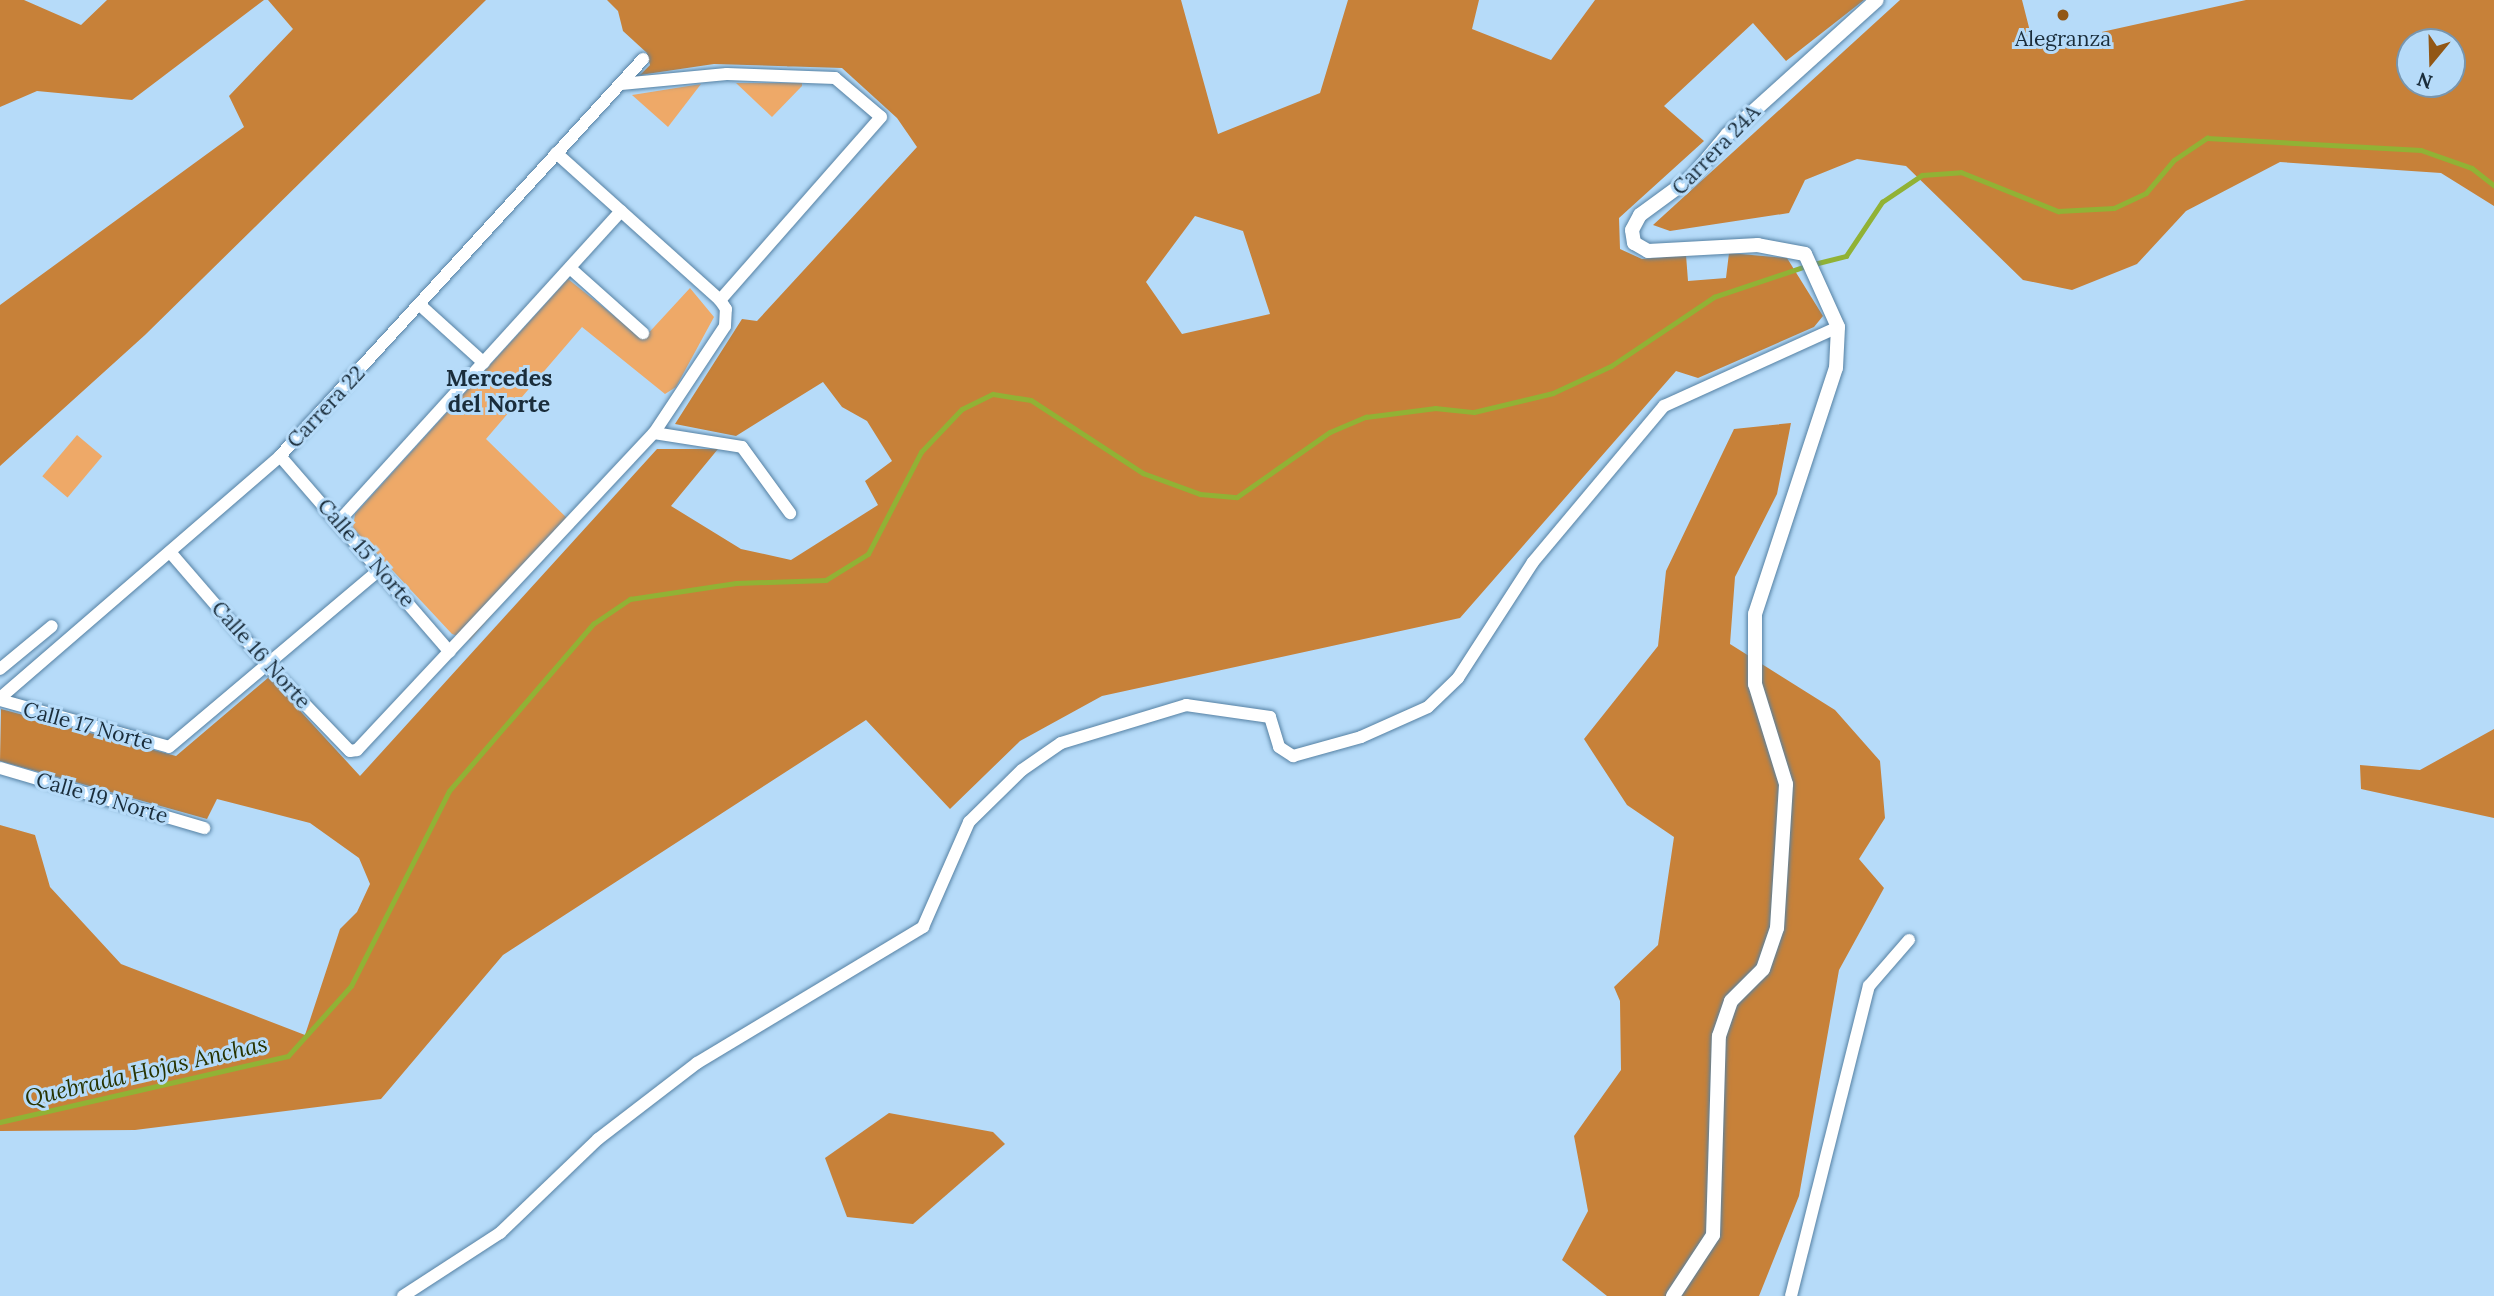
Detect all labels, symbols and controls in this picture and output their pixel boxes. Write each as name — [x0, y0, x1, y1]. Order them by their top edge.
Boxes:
marker: Alegranza — [2055, 7, 2071, 23]
place label: Alegranza — [2015, 26, 2111, 52]
north arrow — [2396, 28, 2466, 98]
text: N — [2414, 67, 2436, 95]
street label: Carrera 24A — [1667, 100, 1765, 200]
street label: Carrera 22 — [282, 361, 370, 453]
district label: Mercedes del Norte — [446, 364, 552, 418]
street label: Calle 15 Norte — [312, 494, 420, 612]
street label: Calle 16 Norte — [206, 596, 316, 714]
street label: Calle 17 Norte — [20, 697, 156, 755]
street label: Calle 19 Norte — [33, 767, 171, 829]
water label: Quebrada Hojas Anchas — [22, 1030, 270, 1112]

